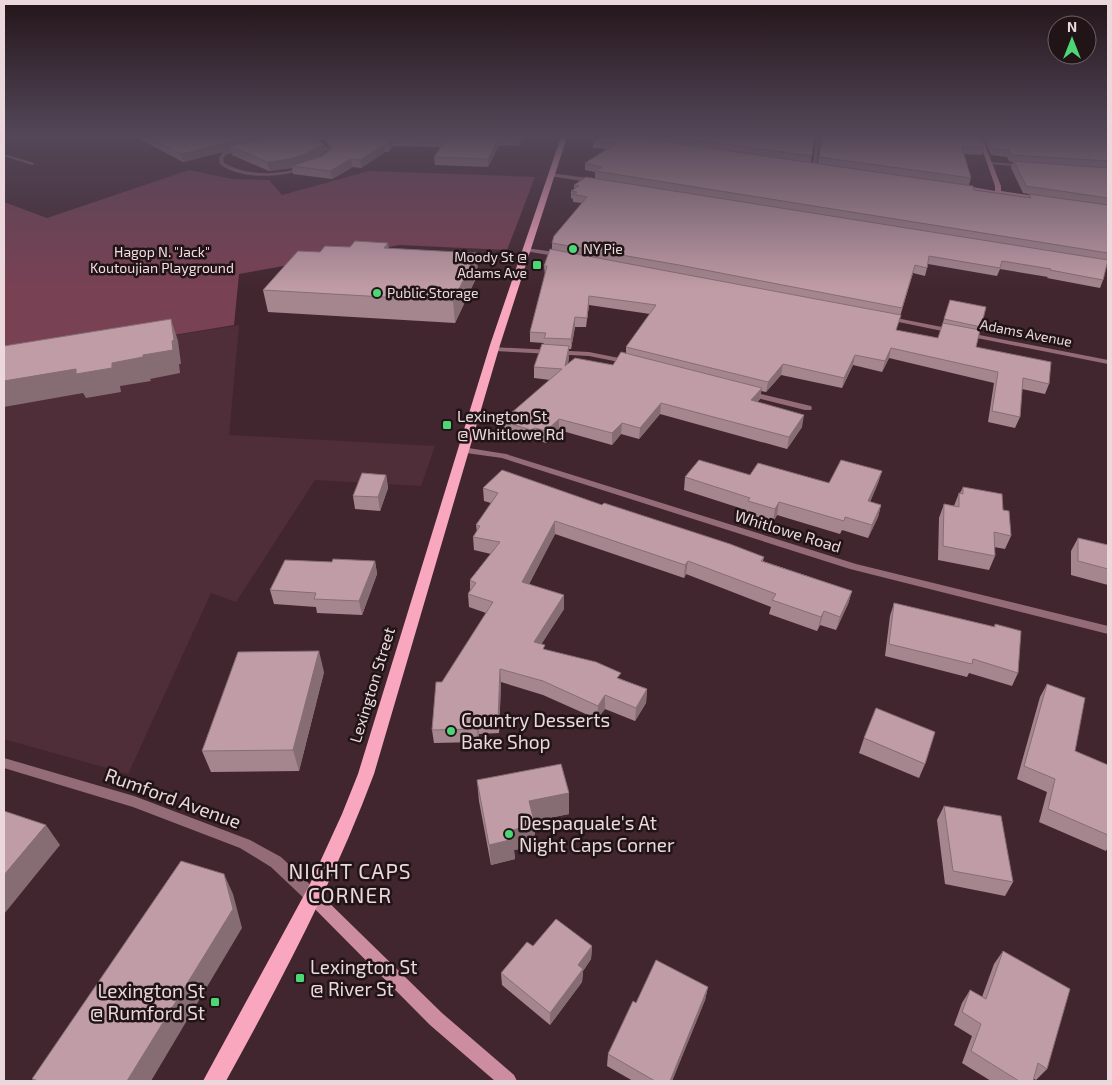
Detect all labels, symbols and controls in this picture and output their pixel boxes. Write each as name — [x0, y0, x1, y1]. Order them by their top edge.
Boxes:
north arrow — [1047, 15, 1097, 65]
text: N — [1067, 18, 1077, 35]
place label: NY Pie — [583, 240, 623, 257]
park label: Hagop N. "Jack" Koutoujian Playground — [90, 243, 234, 276]
marker: NY Pie — [567, 243, 579, 255]
place label: Moody St @ Adams Ave — [454, 248, 527, 281]
marker: Moody St @ Adams Ave — [531, 259, 543, 271]
place label: Public Storage — [387, 284, 478, 301]
marker: Public Storage — [371, 287, 383, 299]
street label: Adams Avenue — [979, 315, 1074, 350]
place label: Lexington St @ Whitlowe Rd — [457, 406, 565, 443]
marker: Lexington St @ Whitlowe Rd — [441, 419, 453, 431]
street label: Whitlowe Road — [733, 505, 844, 556]
street label: Lexington Street — [345, 625, 398, 745]
place label: Country Desserts Bake Shop — [461, 708, 610, 753]
marker: Country Desserts Bake Shop — [445, 725, 457, 737]
street label: Rumford Avenue — [102, 762, 244, 833]
place label: Despaquale's At Night Caps Corner — [519, 811, 675, 856]
marker: Despaquale's At Night Caps Corner — [503, 828, 515, 840]
district label: NIGHT CAPS CORNER — [288, 858, 412, 907]
place label: Lexington St @ River St — [310, 955, 417, 1000]
marker: Lexington St @ River St — [294, 972, 306, 984]
place label: Lexington St @ Rumford St — [90, 979, 205, 1024]
marker: Lexington St @ Rumford St — [209, 996, 221, 1008]

